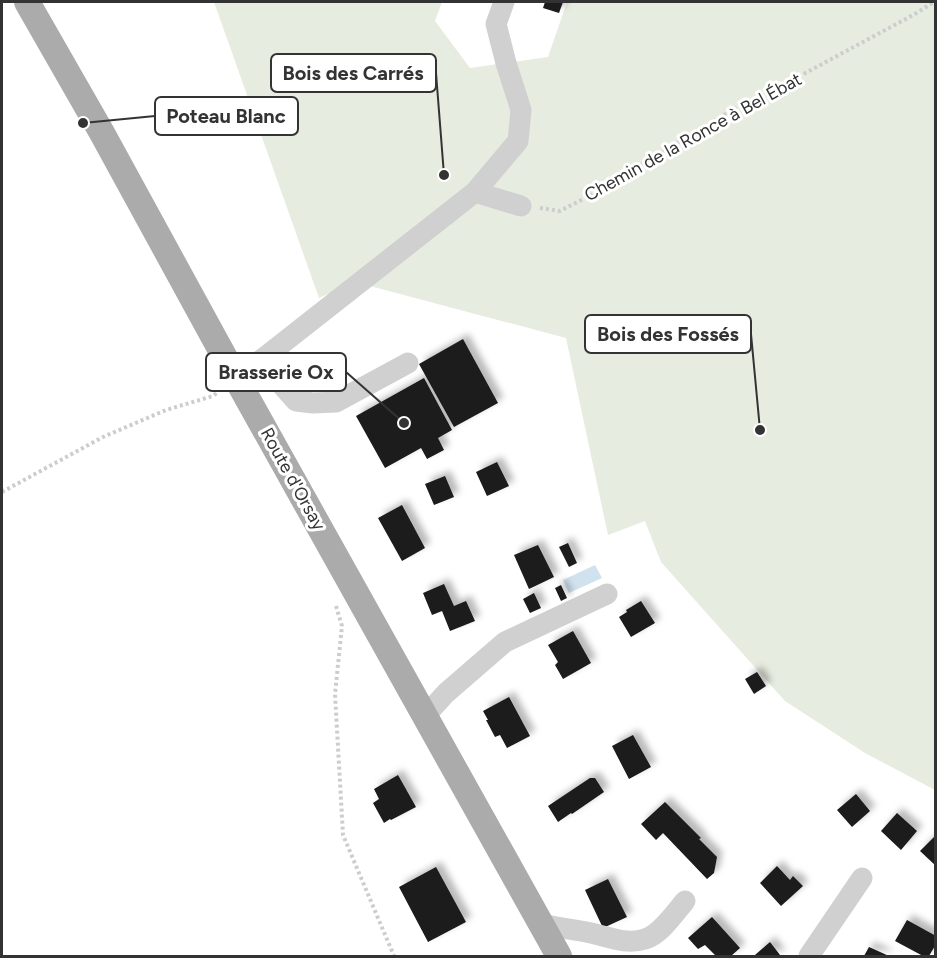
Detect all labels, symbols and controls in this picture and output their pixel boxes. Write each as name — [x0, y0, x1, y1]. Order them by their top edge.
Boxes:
callout: Bois des Carrés — [271, 54, 436, 92]
text: Bois des Carrés — [282, 61, 424, 85]
street label: Chemin de la Ronce à Bel Ébat — [581, 68, 806, 206]
callout: Poteau Blanc — [155, 97, 298, 135]
text: Poteau Blanc — [166, 104, 286, 128]
callout: Bois des Fossés — [585, 315, 751, 353]
text: Bois des Fossés — [597, 322, 739, 346]
callout: Brasserie Ox — [206, 353, 346, 391]
text: Brasserie Ox — [218, 360, 334, 384]
street label: Route d'Orsay — [256, 424, 330, 535]

